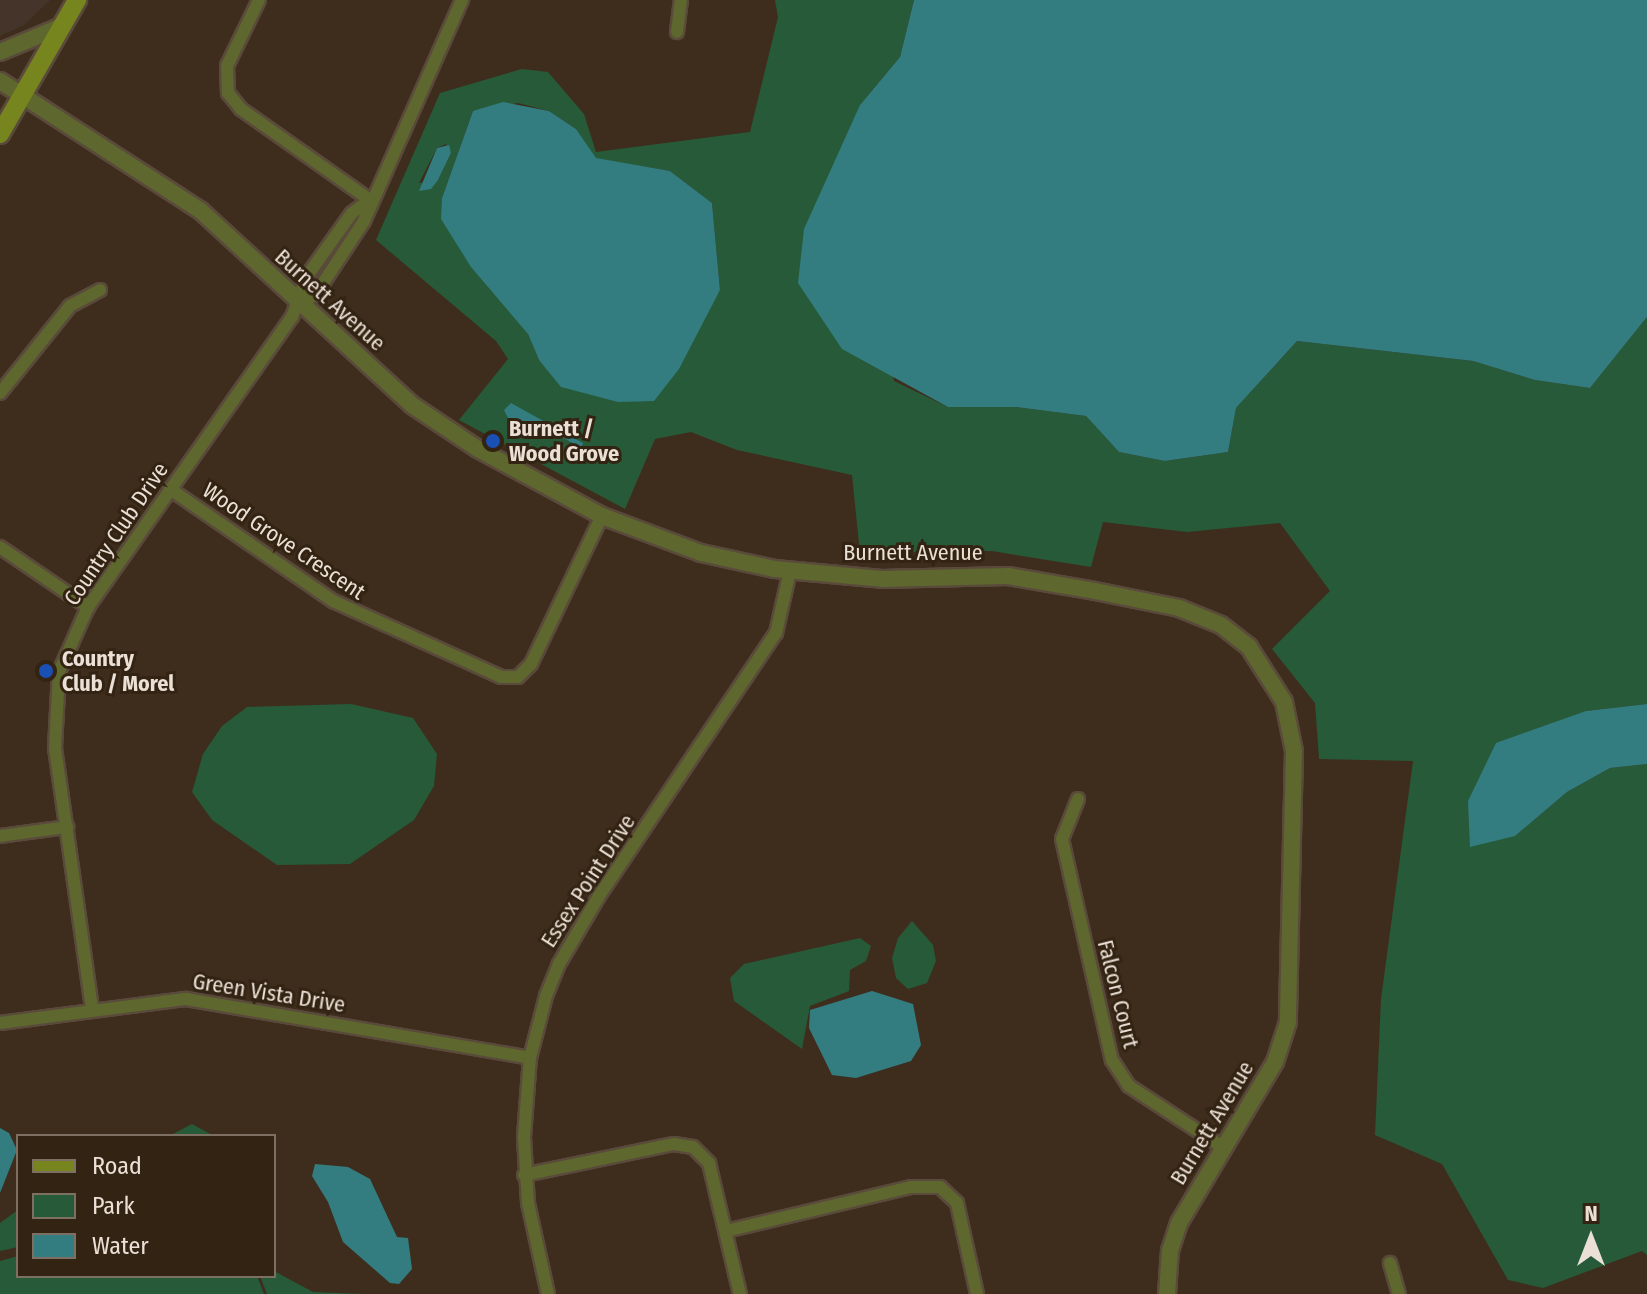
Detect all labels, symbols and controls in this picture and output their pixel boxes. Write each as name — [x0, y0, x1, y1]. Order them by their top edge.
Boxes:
street label: Burnett Avenue — [269, 244, 391, 356]
place label: Burnett / Wood Grove — [509, 415, 619, 466]
marker: Burnett / Wood Grove — [484, 432, 502, 450]
street label: Country Club Drive — [58, 457, 174, 611]
street label: Wood Grove Crescent — [198, 477, 370, 605]
street label: Burnett Avenue — [843, 540, 983, 566]
place label: Country Club / Morel — [62, 645, 174, 696]
marker: Country Club / Morel — [37, 662, 55, 680]
street label: Essex Point Drive — [535, 810, 641, 952]
street label: Falcon Court — [1092, 937, 1144, 1051]
street label: Green Vista Drive — [191, 968, 347, 1018]
street label: Burnett Avenue — [1165, 1056, 1259, 1190]
legend — [16, 1134, 276, 1278]
text: Road — [92, 1152, 142, 1180]
text: Park — [92, 1192, 135, 1220]
north arrow — [1551, 1198, 1631, 1278]
text: N — [1584, 1200, 1598, 1227]
text: Water — [92, 1232, 149, 1260]

